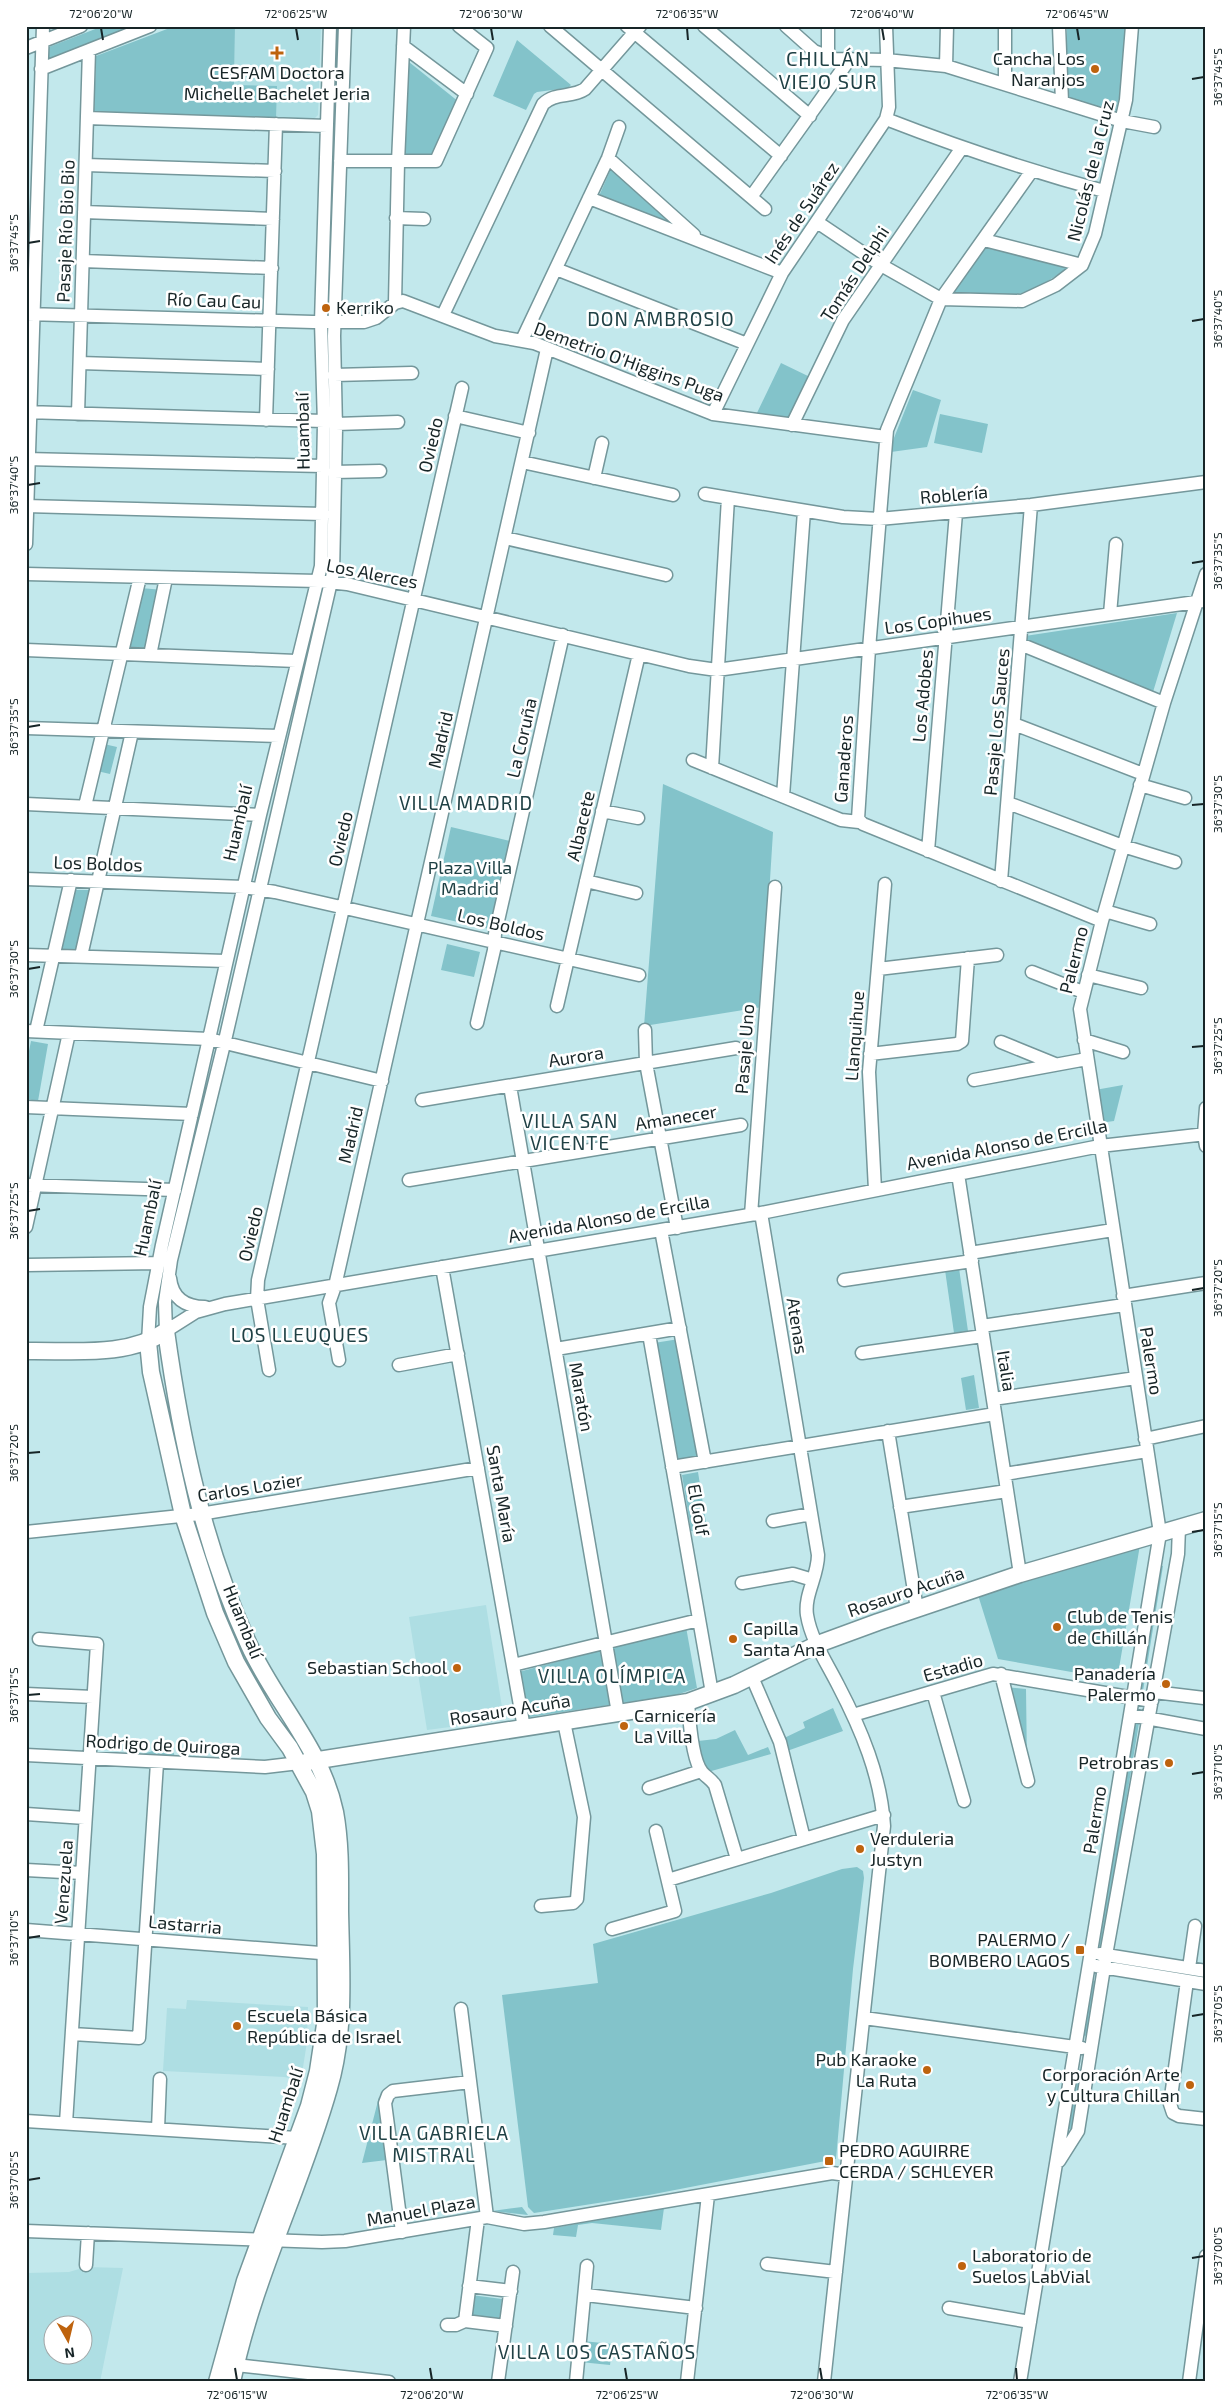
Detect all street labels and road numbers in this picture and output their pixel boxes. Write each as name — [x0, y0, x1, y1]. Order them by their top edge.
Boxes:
street label: Nicolás de la Cruz — [1062, 98, 1118, 244]
street label: Inés de Suárez — [759, 157, 843, 268]
street label: Pasaje Río Bio Bio — [52, 159, 78, 303]
street label: Tomás Delphi — [815, 221, 893, 325]
street label: Río Cau Cau — [166, 287, 262, 313]
street label: Demetrio O'Higgins Puga — [531, 316, 728, 406]
street label: Huambalí — [290, 391, 314, 470]
street label: Oviedo — [413, 415, 447, 475]
street label: Roblería — [919, 480, 989, 508]
street label: Los Alerces — [325, 553, 420, 593]
street label: Los Copihues — [883, 602, 993, 638]
street label: Pasaje Los Sauces — [979, 647, 1013, 797]
street label: Los Adobes — [907, 649, 937, 743]
street label: La Coruña — [501, 696, 541, 780]
street label: Madrid — [423, 709, 457, 770]
street label: Ganaderos — [829, 714, 857, 804]
street label: Huambalí — [218, 782, 257, 863]
street label: Albacete — [561, 788, 599, 863]
street label: Oviedo — [323, 809, 357, 869]
street label: Los Boldos — [53, 850, 143, 876]
street label: Los Boldos — [455, 903, 547, 945]
street label: Palermo — [1054, 924, 1092, 996]
street label: Llanquihue — [840, 990, 868, 1082]
street label: Pasaje Uno — [730, 1003, 758, 1095]
street label: Aurora — [547, 1041, 605, 1071]
street label: Amanecer — [633, 1100, 718, 1134]
street label: Madrid — [333, 1104, 367, 1165]
street label: Avenida Alonso de Ercilla — [905, 1114, 1109, 1174]
street label: Huambalí — [128, 1177, 166, 1258]
street label: Avenida Alonso de Ercilla — [506, 1189, 711, 1247]
street label: Oviedo — [233, 1204, 267, 1264]
street label: Atenas — [783, 1296, 813, 1356]
street label: Palermo — [1136, 1325, 1168, 1396]
street label: Italia — [993, 1349, 1021, 1393]
street label: Maratón — [565, 1360, 599, 1433]
street label: Santa María — [483, 1443, 521, 1544]
street label: Carlos Lozier — [196, 1468, 304, 1506]
street label: El Golf — [684, 1482, 715, 1539]
street label: Rosauro Acuña — [844, 1561, 967, 1621]
street label: Huambalí — [219, 1581, 269, 1662]
street label: Estadio — [920, 1648, 985, 1686]
street label: Rosauro Acuña — [448, 1689, 572, 1729]
street label: Rodrigo de Quiroga — [85, 1729, 241, 1759]
street label: Palermo — [1078, 1784, 1110, 1855]
street label: Venezuela — [49, 1839, 77, 1925]
street label: Lastarria — [147, 1910, 223, 1938]
street label: Huambalí — [263, 2064, 308, 2145]
street label: Manuel Plaza — [365, 2190, 477, 2230]

